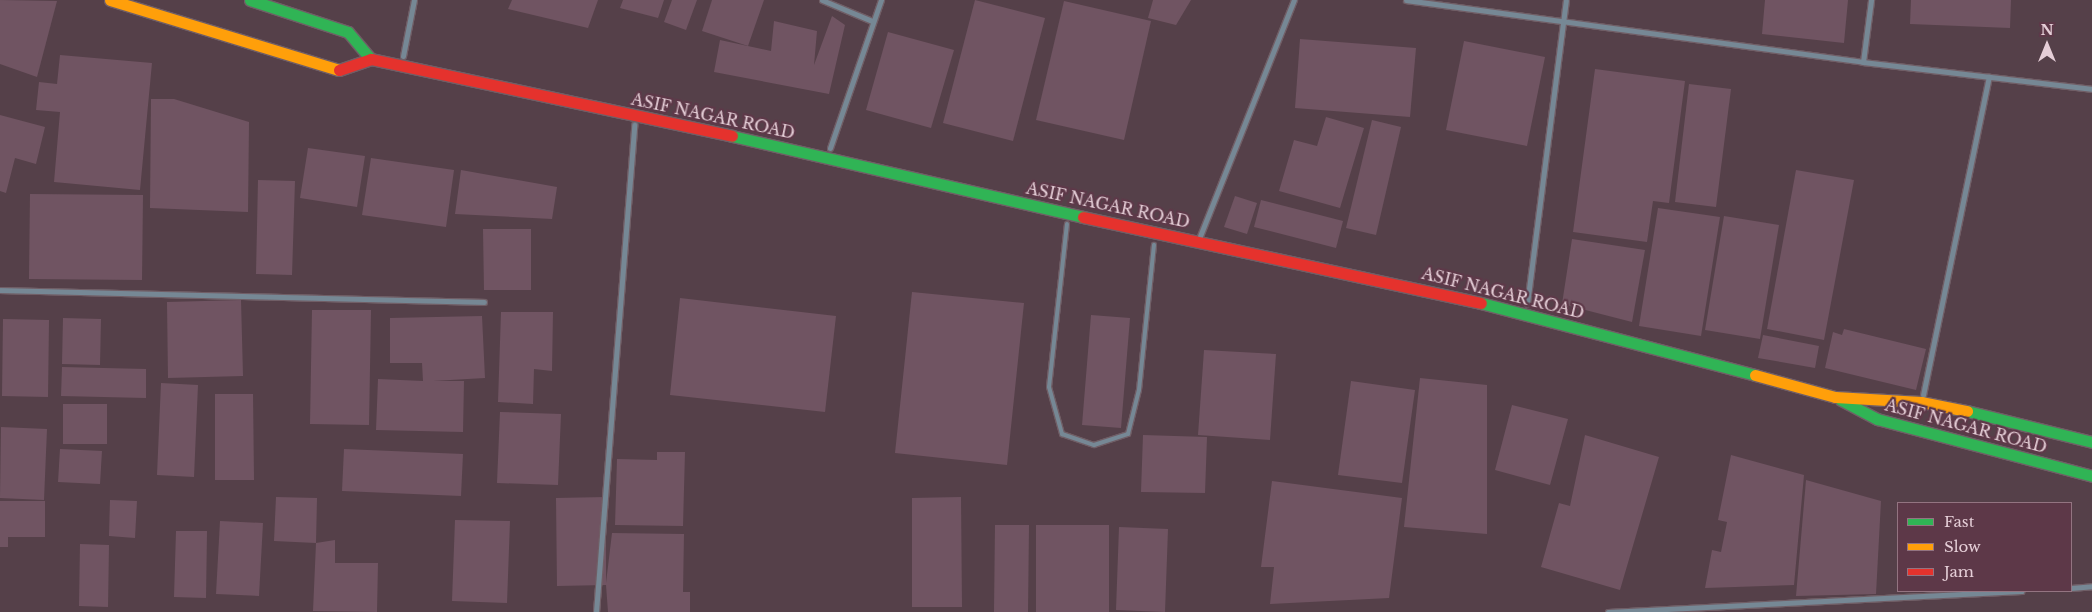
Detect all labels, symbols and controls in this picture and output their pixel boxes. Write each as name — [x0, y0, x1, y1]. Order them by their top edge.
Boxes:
north arrow — [2022, 20, 2072, 70]
text: N — [2040, 21, 2054, 39]
street label: ASIF NAGAR ROAD — [629, 89, 797, 143]
street label: ASIF NAGAR ROAD — [1024, 178, 1192, 232]
street label: ASIF NAGAR ROAD — [1419, 263, 1587, 323]
street label: ASIF NAGAR ROAD — [1883, 395, 2049, 457]
legend — [1897, 502, 2072, 592]
text: Fast — [1944, 512, 1974, 531]
text: Slow — [1944, 537, 1981, 556]
text: Jam — [1944, 562, 1974, 581]

